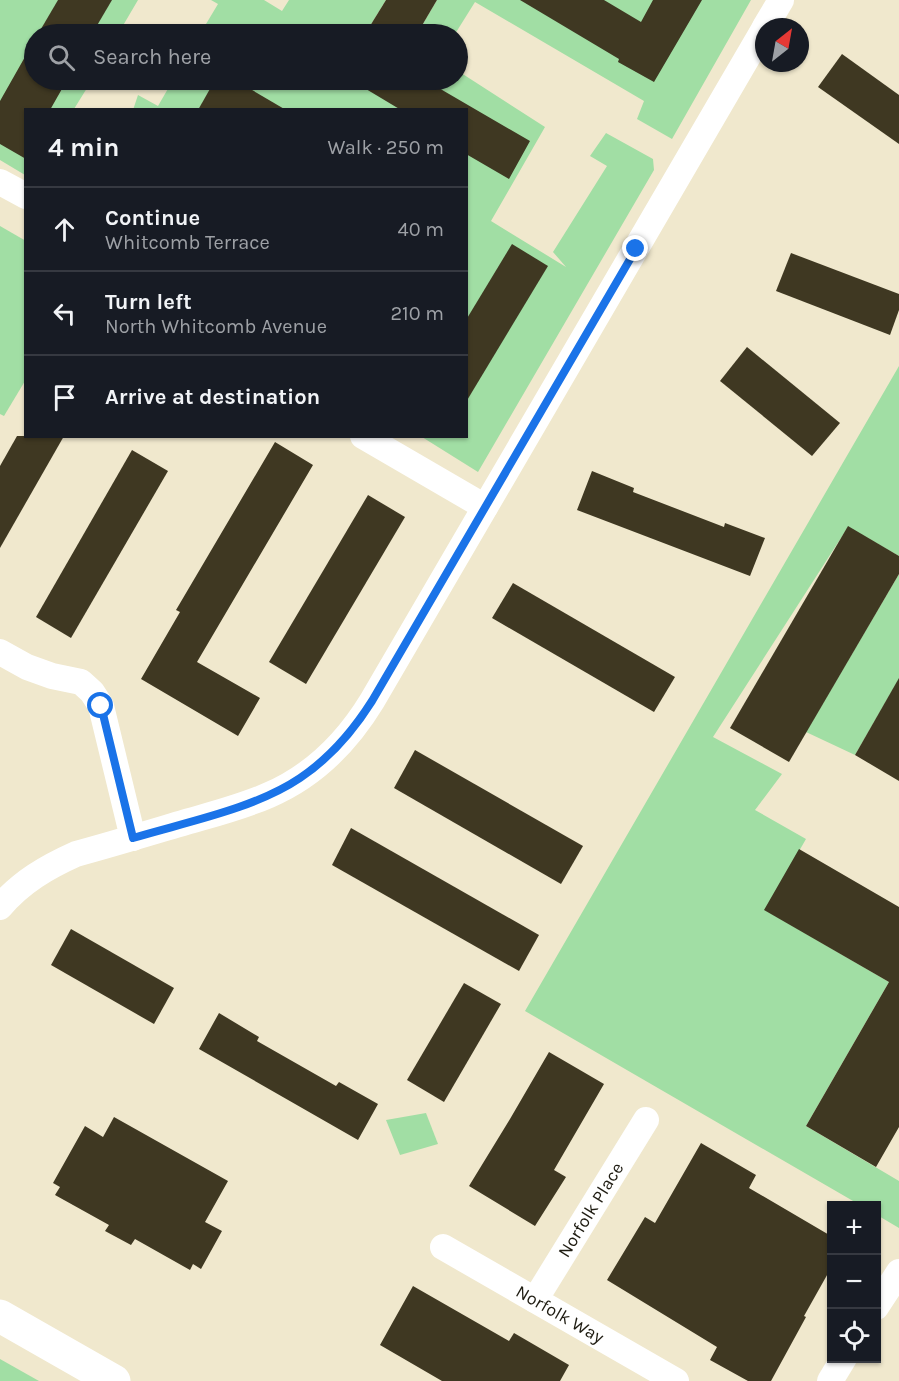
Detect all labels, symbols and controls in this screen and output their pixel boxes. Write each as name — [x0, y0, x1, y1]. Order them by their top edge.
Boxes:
north arrow — [755, 18, 809, 72]
search box — [24, 24, 468, 90]
icon: search — [45, 41, 78, 74]
text: Search here — [93, 44, 211, 70]
text: 4 min — [48, 132, 119, 163]
text: Walk · 250 m — [328, 136, 444, 159]
text: Continue — [105, 205, 200, 231]
icon: ahead — [48, 213, 81, 246]
text: 40 m — [398, 218, 444, 241]
text: Whitcomb Terrace — [105, 231, 270, 254]
route end — [622, 235, 648, 261]
text: Turn left — [105, 289, 192, 315]
icon: left — [48, 297, 81, 330]
text: 210 m — [390, 302, 444, 325]
text: North Whitcomb Avenue — [105, 315, 327, 338]
icon: arrive — [48, 381, 81, 414]
text: Arrive at destination — [105, 384, 320, 410]
route start — [87, 692, 113, 718]
street label: Norfolk Place — [553, 1158, 628, 1261]
map controls — [827, 1201, 881, 1363]
button: + — [827, 1201, 881, 1255]
button: − — [827, 1255, 881, 1309]
street label: Norfolk Way — [512, 1280, 609, 1349]
button: locate — [827, 1309, 881, 1363]

